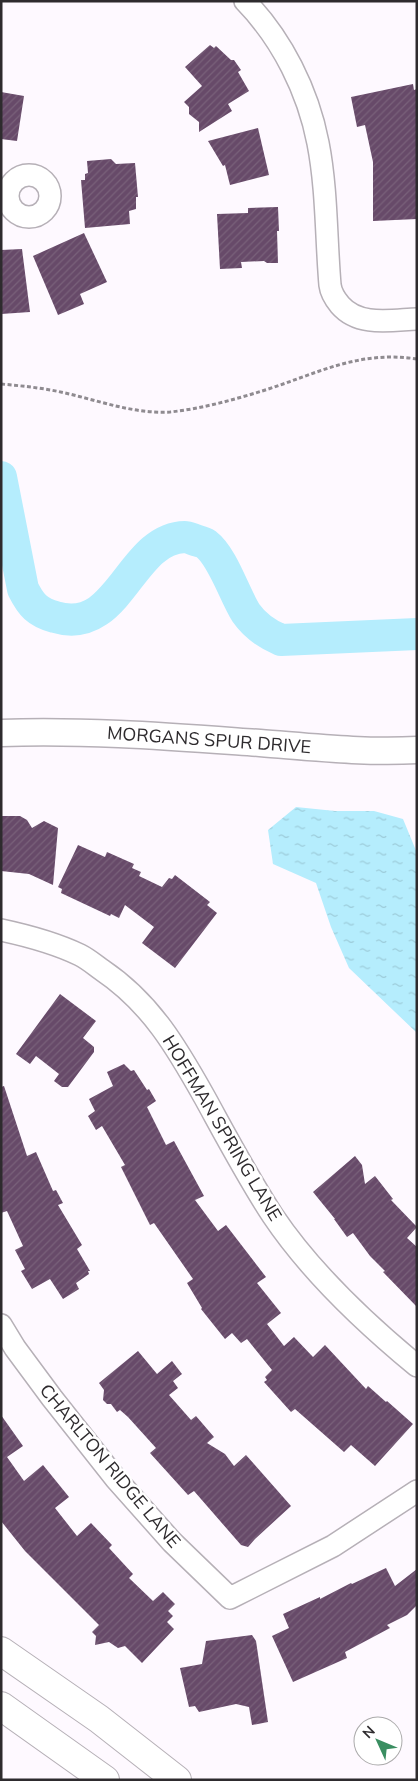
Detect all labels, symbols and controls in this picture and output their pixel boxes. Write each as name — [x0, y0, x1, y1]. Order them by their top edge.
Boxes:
street label: MORGANS SPUR DRIVE — [106, 721, 312, 758]
street label: HOFFMAN SPRING LANE — [158, 1031, 287, 1225]
street label: CHARLTON RIDGE LANE — [35, 1379, 186, 1552]
north arrow — [353, 1716, 403, 1766]
text: N — [359, 1722, 379, 1742]

